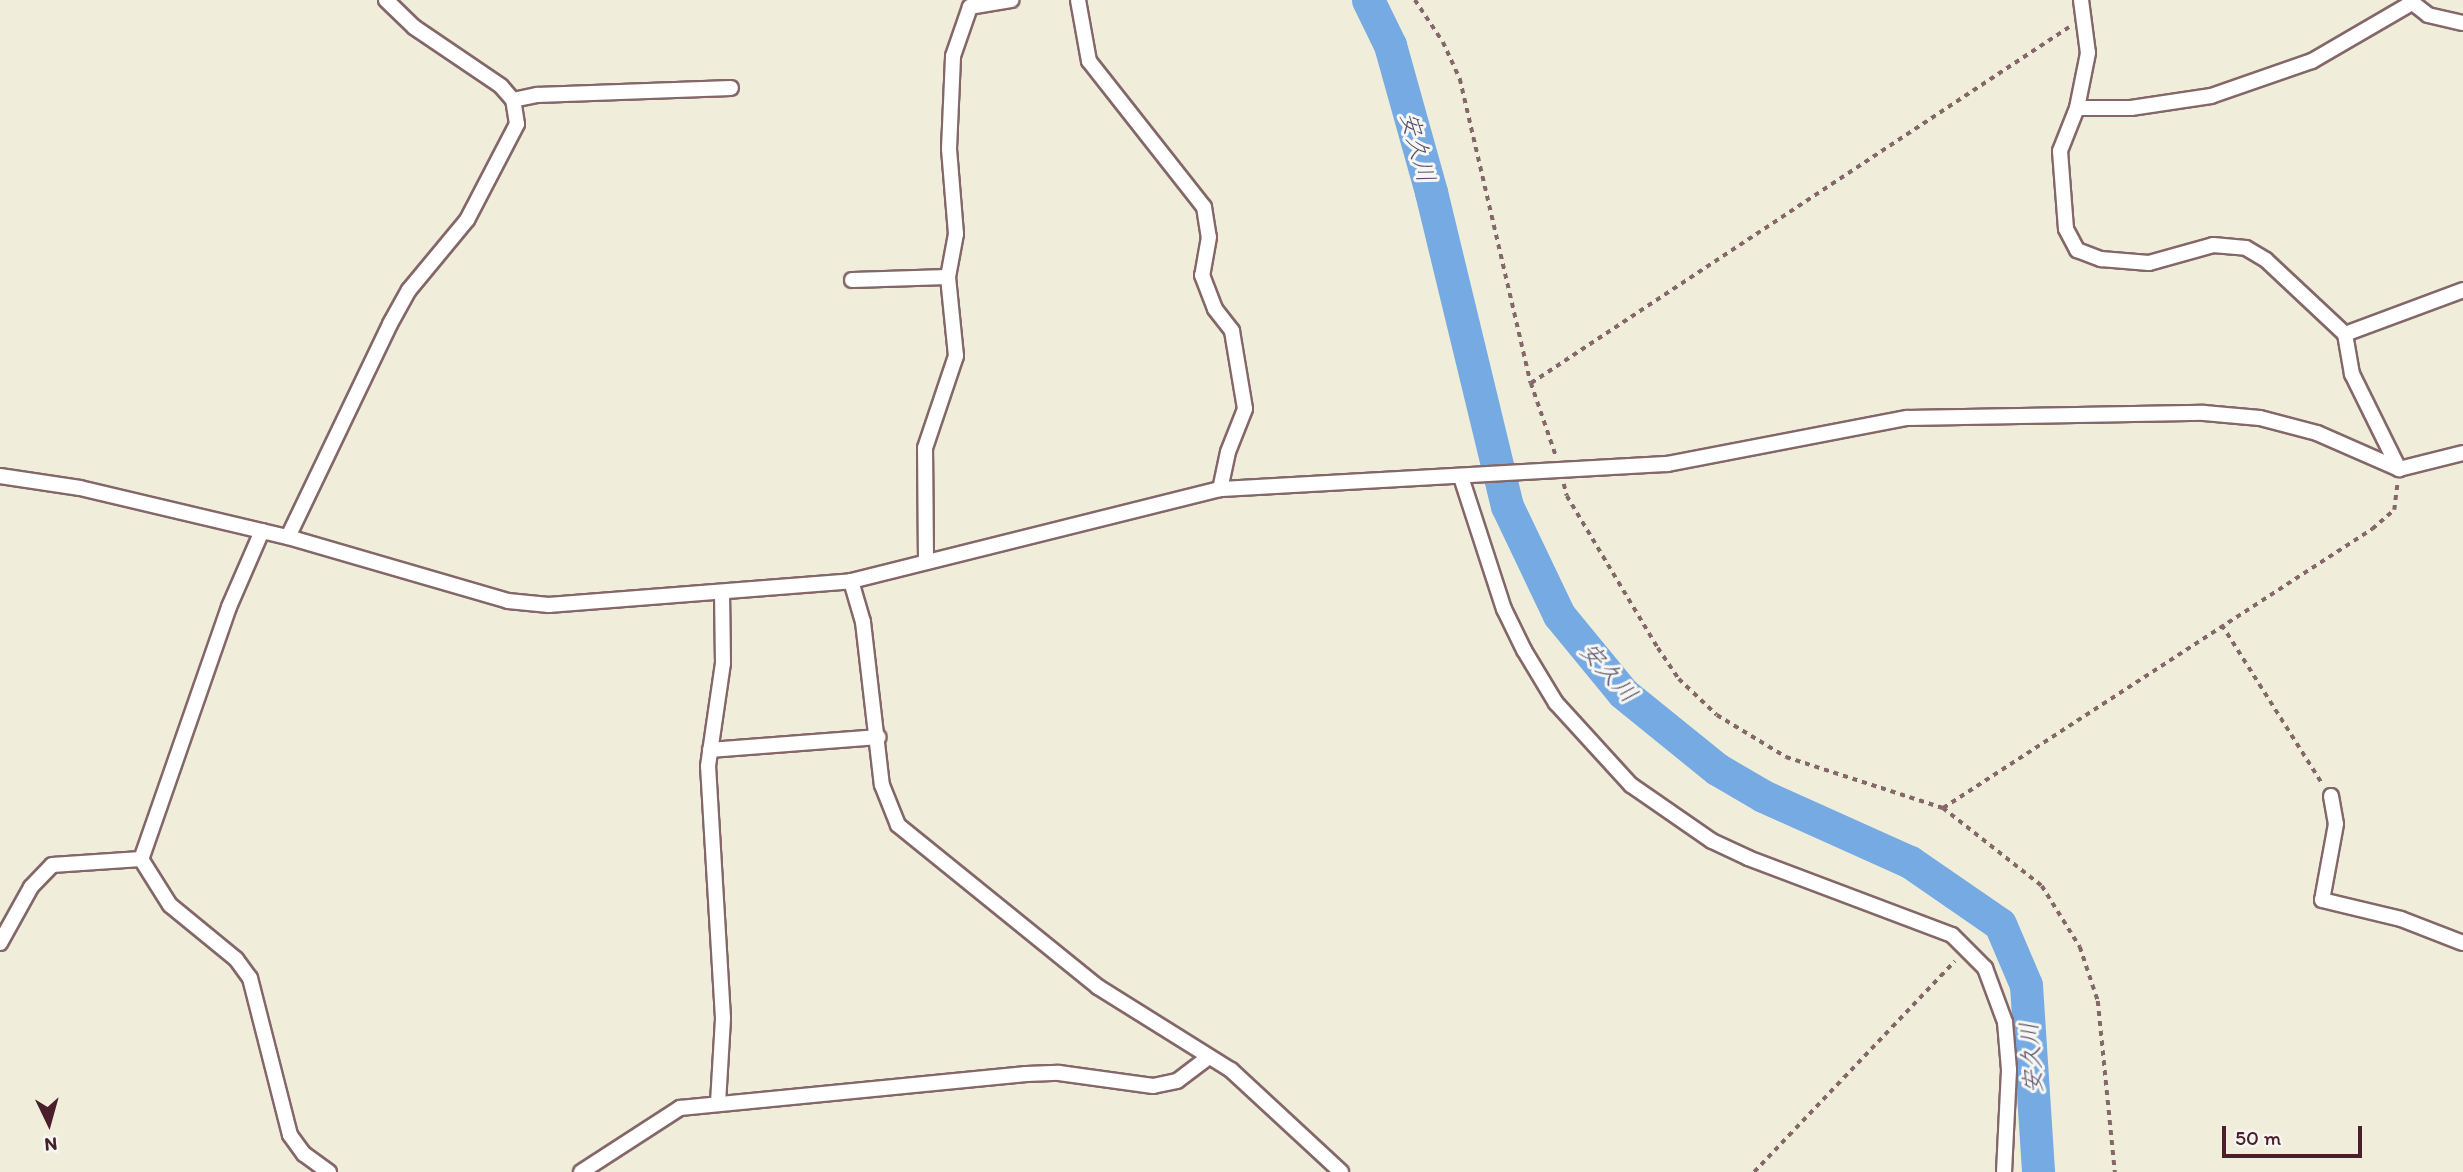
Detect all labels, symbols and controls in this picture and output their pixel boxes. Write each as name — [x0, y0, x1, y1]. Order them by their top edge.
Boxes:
water label: 安久川 — [1395, 108, 1441, 186]
water label: 安久川 — [1574, 636, 1644, 708]
water label: 安久川 — [2014, 1021, 2048, 1095]
north arrow — [14, 1088, 84, 1158]
scale bar — [2225, 1112, 2365, 1156]
text: 50 m — [2235, 1125, 2281, 1150]
text: N — [43, 1132, 58, 1156]

